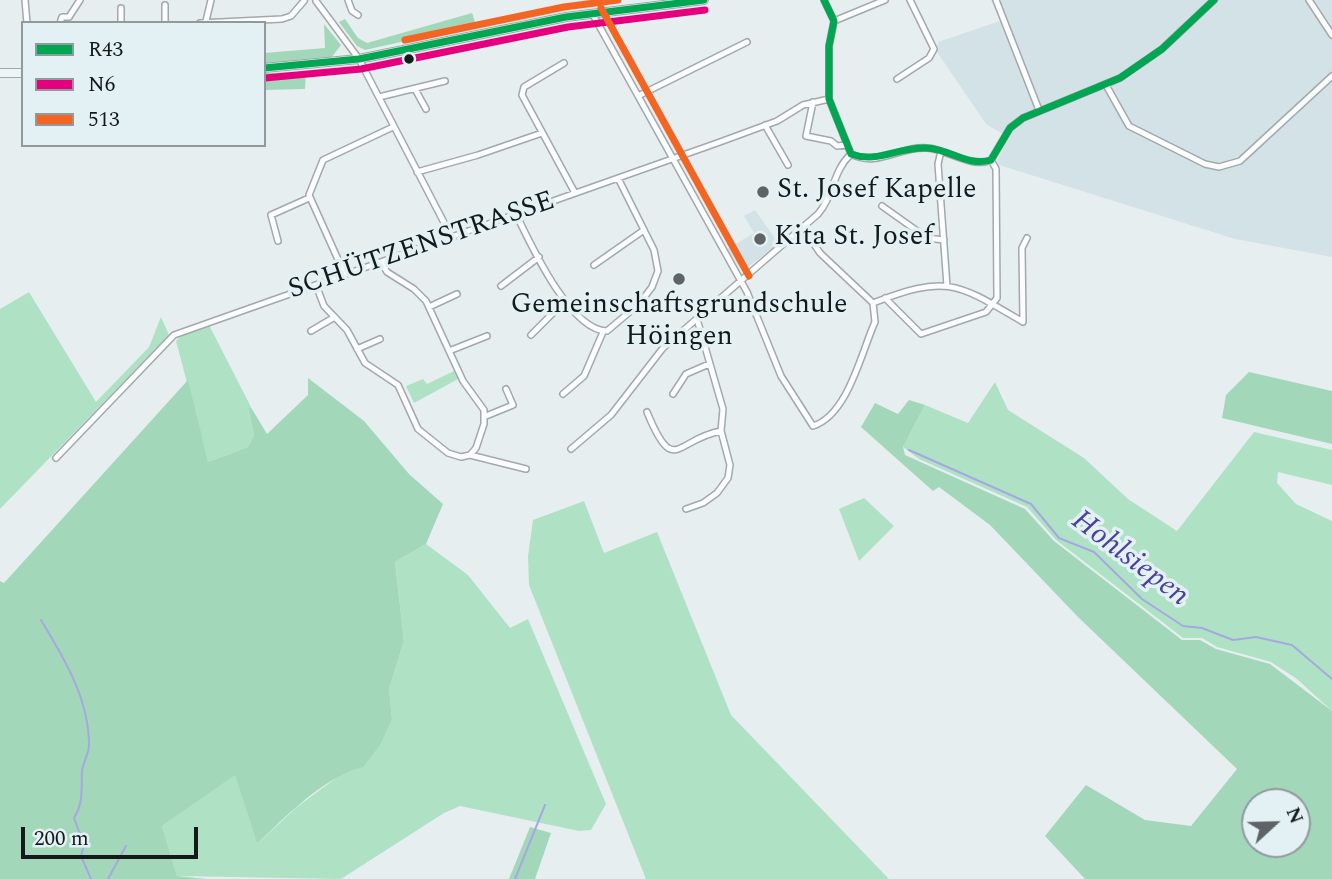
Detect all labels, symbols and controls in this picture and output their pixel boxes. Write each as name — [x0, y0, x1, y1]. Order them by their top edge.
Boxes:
legend — [21, 21, 266, 147]
text: R43 — [88, 34, 123, 66]
unlabelled marker — [402, 52, 416, 66]
text: N6 — [88, 69, 115, 101]
text: 513 — [88, 104, 120, 136]
place label: St. Josef Kapelle — [777, 175, 977, 209]
marker: St. Josef Kapelle — [755, 184, 771, 200]
street label: SCHÜTZENSTRASSE — [284, 186, 560, 308]
place label: Kita St. Josef — [774, 222, 933, 256]
marker: Kita St. Josef — [752, 231, 768, 247]
marker: Gemeinschaftsgrundschule Höingen — [671, 271, 687, 287]
place label: Gemeinschaftsgrundschule Höingen — [510, 290, 848, 356]
water label: Hohlsiepen — [1063, 504, 1195, 616]
north arrow — [1241, 788, 1311, 858]
text: N — [1278, 803, 1310, 828]
scale bar — [24, 812, 201, 856]
text: 200 m — [34, 823, 89, 855]

